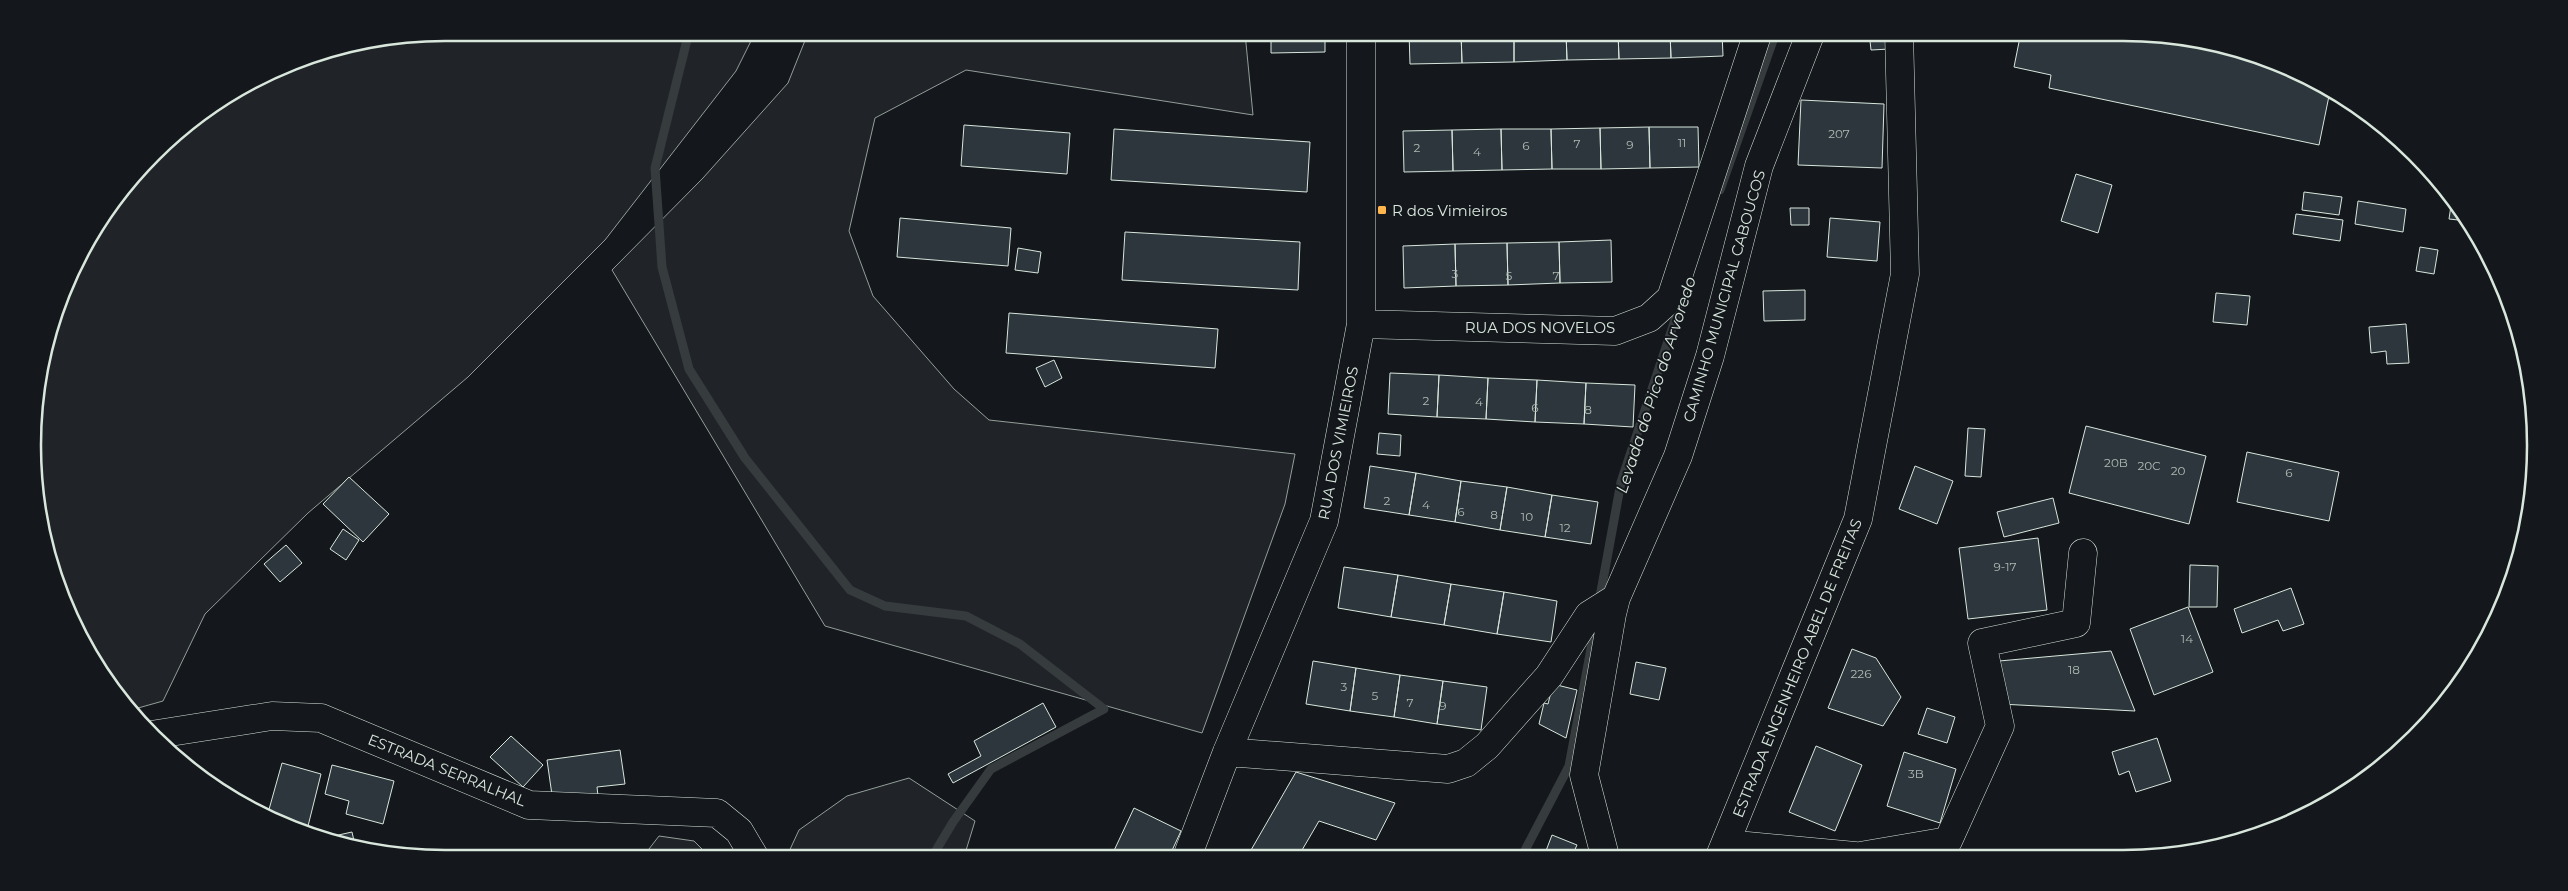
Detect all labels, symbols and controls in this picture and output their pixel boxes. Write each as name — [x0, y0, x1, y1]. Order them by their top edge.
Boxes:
house number: 207 — [1828, 126, 1850, 141]
house number: 11 — [1678, 135, 1686, 150]
house number: 7 — [1573, 136, 1581, 151]
house number: 9 — [1626, 137, 1634, 152]
house number: 6 — [1522, 138, 1530, 153]
house number: 2 — [1414, 140, 1421, 155]
house number: 4 — [1473, 144, 1481, 159]
street label: CAMINHO MUNICIPAL CABOUCOS — [1679, 168, 1769, 424]
place label: R dos Vimieiros — [1392, 201, 1507, 220]
marker: R dos Vimieiros — [1376, 204, 1388, 216]
house number: 3 — [1452, 266, 1459, 281]
house number: 5 — [1506, 268, 1513, 283]
house number: 7 — [1552, 268, 1560, 283]
water label: Levada do Pico do Arvoredo — [1612, 274, 1700, 496]
street label: RUA DOS NOVELOS — [1465, 318, 1615, 337]
street label: RUA DOS VIMIEIROS — [1314, 365, 1362, 521]
house number: 2 — [1423, 393, 1430, 408]
house number: 4 — [1475, 394, 1483, 409]
house number: 6 — [1531, 400, 1539, 415]
house number: 8 — [1584, 402, 1592, 417]
house number: 20B — [2104, 455, 2128, 470]
house number: 20C — [2137, 458, 2161, 473]
house number: 20 — [2171, 463, 2185, 478]
house number: 6 — [2285, 465, 2293, 480]
house number: 2 — [1384, 493, 1391, 508]
house number: 4 — [1422, 497, 1430, 512]
house number: 6 — [1457, 504, 1465, 519]
house number: 8 — [1490, 507, 1498, 522]
house number: 10 — [1521, 509, 1533, 524]
street label: ESTRADA ENGENHEIRO ABEL DE FREITAS — [1728, 516, 1866, 820]
house number: 12 — [1559, 520, 1571, 535]
house number: 9-17 — [1993, 559, 2017, 574]
house number: 14 — [2181, 631, 2193, 646]
house number: 18 — [2068, 662, 2080, 677]
house number: 226 — [1851, 666, 1871, 681]
house number: 3 — [1341, 679, 1348, 694]
house number: 5 — [1372, 688, 1379, 703]
house number: 7 — [1406, 695, 1414, 710]
house number: 9 — [1439, 698, 1447, 713]
street label: ESTRADA SERRALHAL — [365, 730, 529, 810]
house number: 3B — [1908, 766, 1924, 781]

